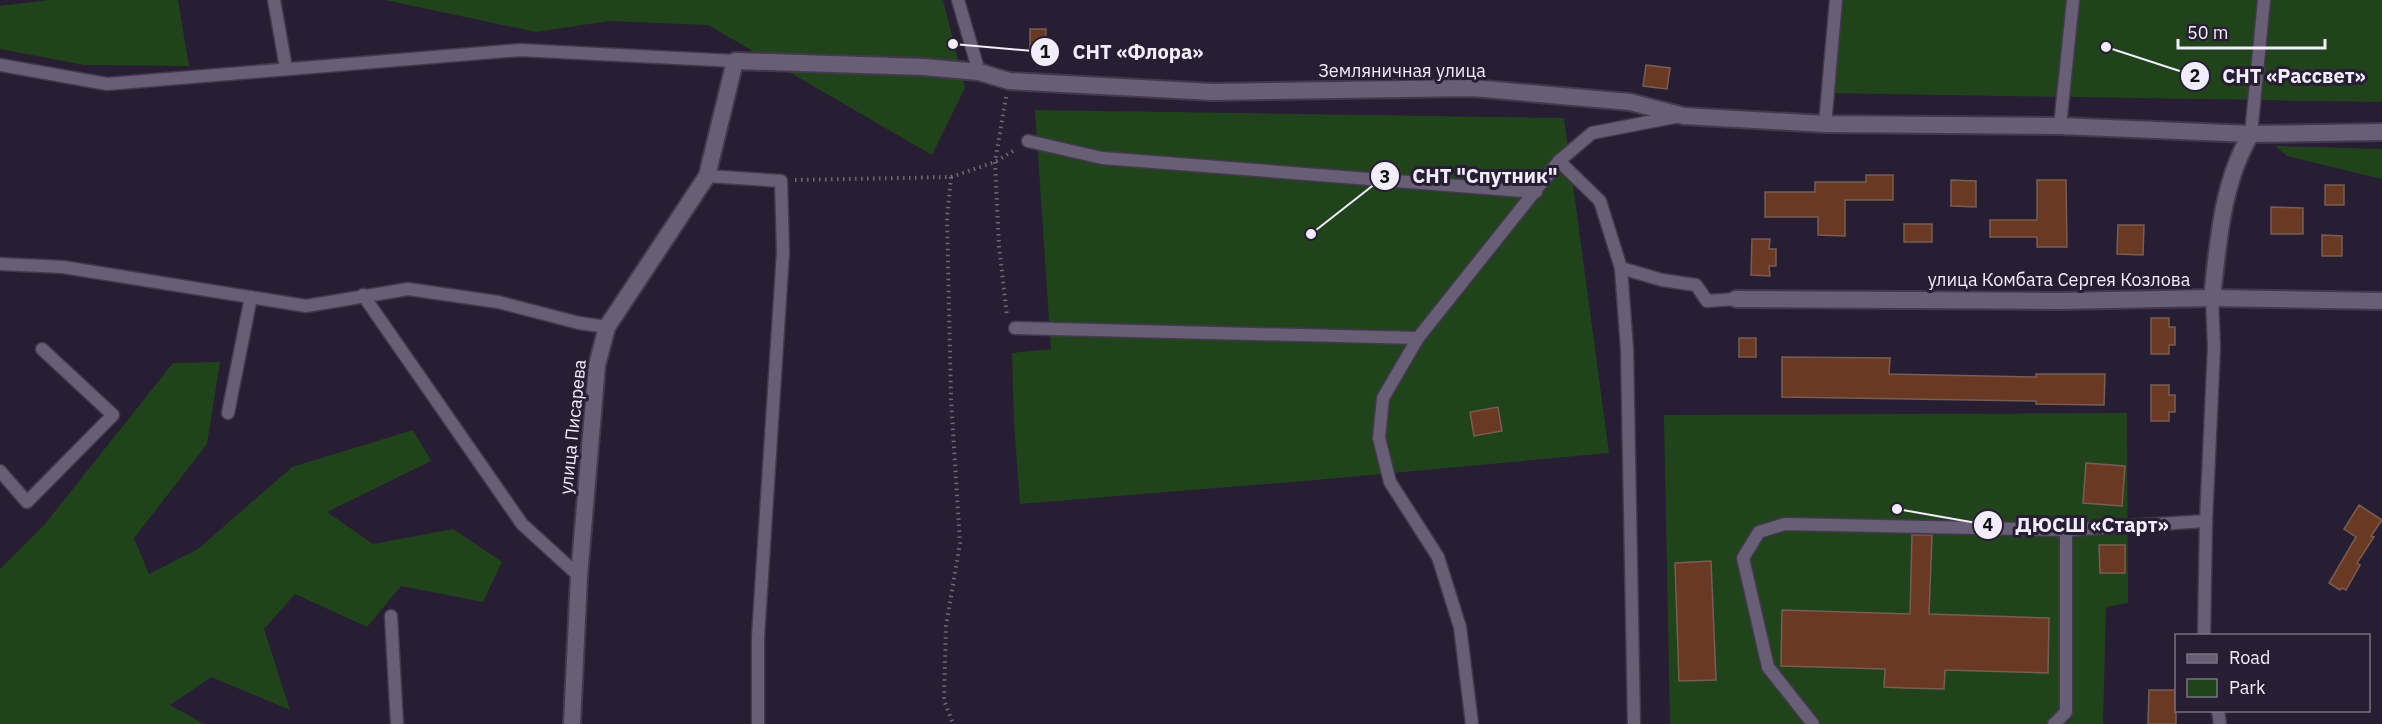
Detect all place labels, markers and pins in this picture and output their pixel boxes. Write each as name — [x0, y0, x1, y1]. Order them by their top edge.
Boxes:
callout: СНТ «Флора» — [1030, 33, 1215, 71]
callout: СНТ «Рассвет» — [2180, 57, 2377, 95]
callout: СНТ "Спутник" — [1370, 157, 1570, 195]
callout: ДЮСШ «Старт» — [1973, 506, 2181, 544]

